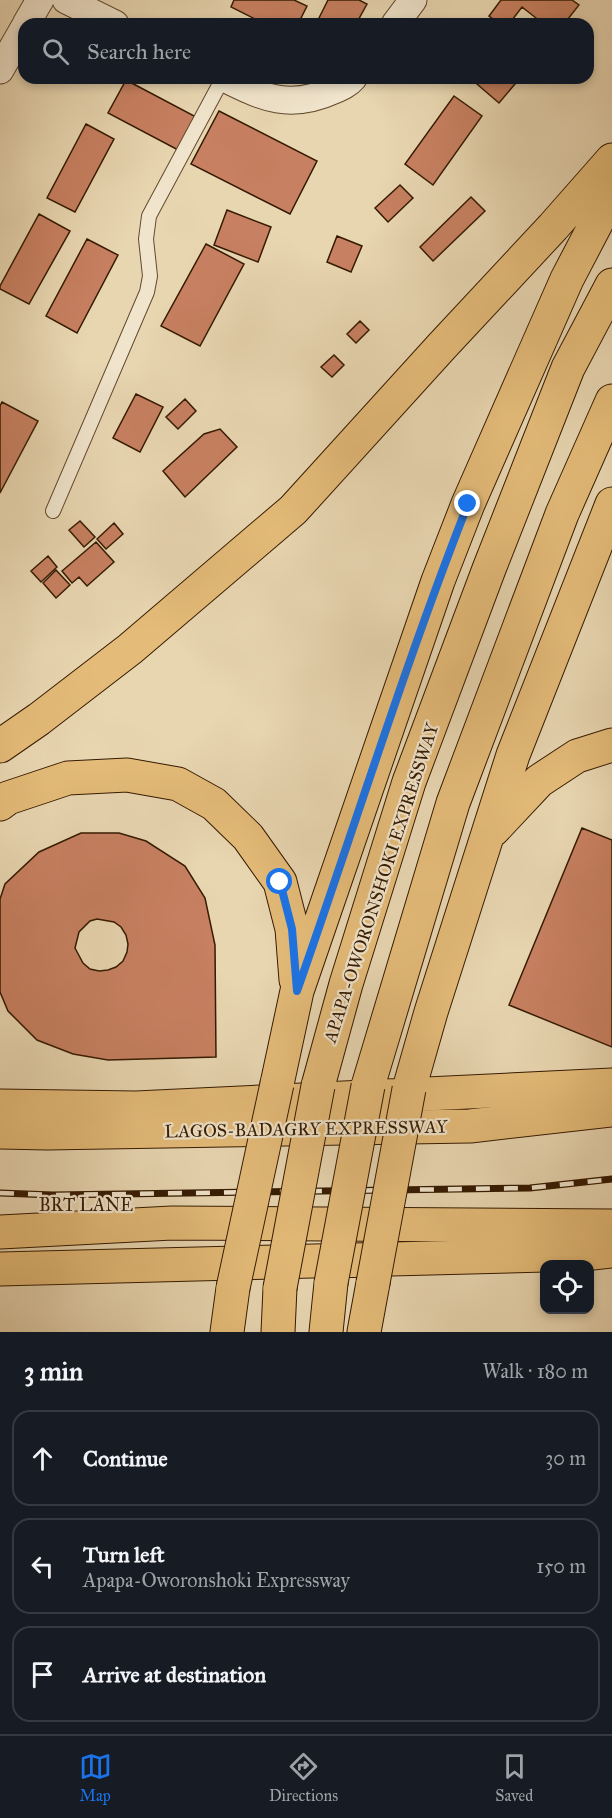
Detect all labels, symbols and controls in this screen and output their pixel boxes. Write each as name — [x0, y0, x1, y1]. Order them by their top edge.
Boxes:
search box — [18, 18, 594, 84]
icon: search — [39, 35, 72, 68]
text: Search here — [87, 38, 191, 65]
route end — [454, 490, 480, 516]
street label: APAPA-OWORONSHOKI EXPRESSWAY — [319, 720, 443, 1047]
route start — [266, 868, 292, 894]
street label: LAGOS-BADAGRY EXPRESSWAY — [164, 1116, 448, 1142]
street label: BRT LANE — [39, 1194, 133, 1216]
map controls — [540, 1260, 594, 1314]
button: locate — [540, 1260, 594, 1314]
text: 3 min — [24, 1355, 83, 1387]
text: Walk · 180 m — [483, 1359, 588, 1383]
icon: ahead — [26, 1442, 59, 1475]
text: Continue — [83, 1445, 168, 1472]
text: 30 m — [545, 1446, 586, 1470]
text: Turn left — [83, 1541, 165, 1568]
icon: left — [26, 1550, 59, 1583]
text: 150 m — [536, 1554, 586, 1578]
text: Apapa-Oworonshoki Expressway — [83, 1568, 350, 1592]
icon: arrive — [26, 1658, 59, 1691]
text: Arrive at destination — [83, 1661, 266, 1688]
tab: Map — [79, 1750, 112, 1805]
tab: Directions — [269, 1750, 338, 1805]
tab: Saved — [495, 1750, 533, 1805]

